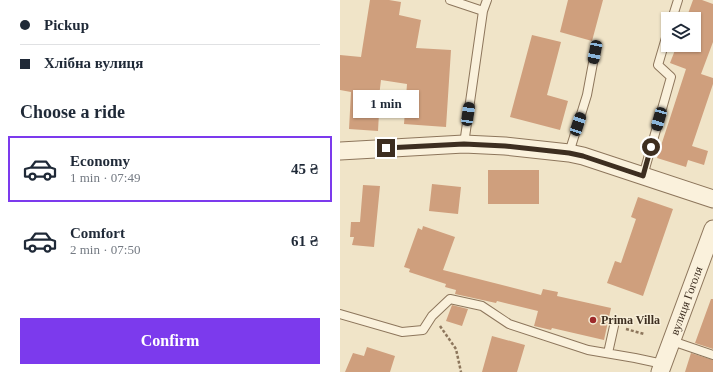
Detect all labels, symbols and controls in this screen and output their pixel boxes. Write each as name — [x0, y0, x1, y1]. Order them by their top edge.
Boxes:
map controls — [661, 12, 701, 52]
button: layers — [661, 12, 701, 52]
text: Pickup — [44, 17, 89, 33]
car — [587, 39, 603, 65]
text: Хлібна вулиця — [44, 55, 143, 71]
callout: 1 min — [353, 90, 419, 118]
text: 1 min — [370, 96, 402, 111]
car — [460, 101, 476, 127]
text: Choose a ride — [20, 102, 125, 122]
car — [650, 106, 668, 132]
car — [569, 111, 587, 137]
route start — [642, 138, 660, 156]
route end — [377, 139, 395, 157]
icon: car — [22, 151, 58, 187]
text: Economy — [70, 153, 130, 169]
text: 45 ₴ — [291, 161, 318, 177]
text: 1 min · 07:49 — [70, 170, 140, 185]
icon: car — [22, 223, 58, 259]
text: Comfort — [70, 225, 125, 241]
text: 61 ₴ — [291, 233, 318, 249]
text: 2 min · 07:50 — [70, 242, 140, 257]
street label: вулиця Гоголя — [667, 264, 706, 337]
place label: Prima Villa — [601, 313, 660, 327]
marker: Prima Villa — [588, 315, 598, 325]
button: Confirm — [20, 318, 320, 364]

